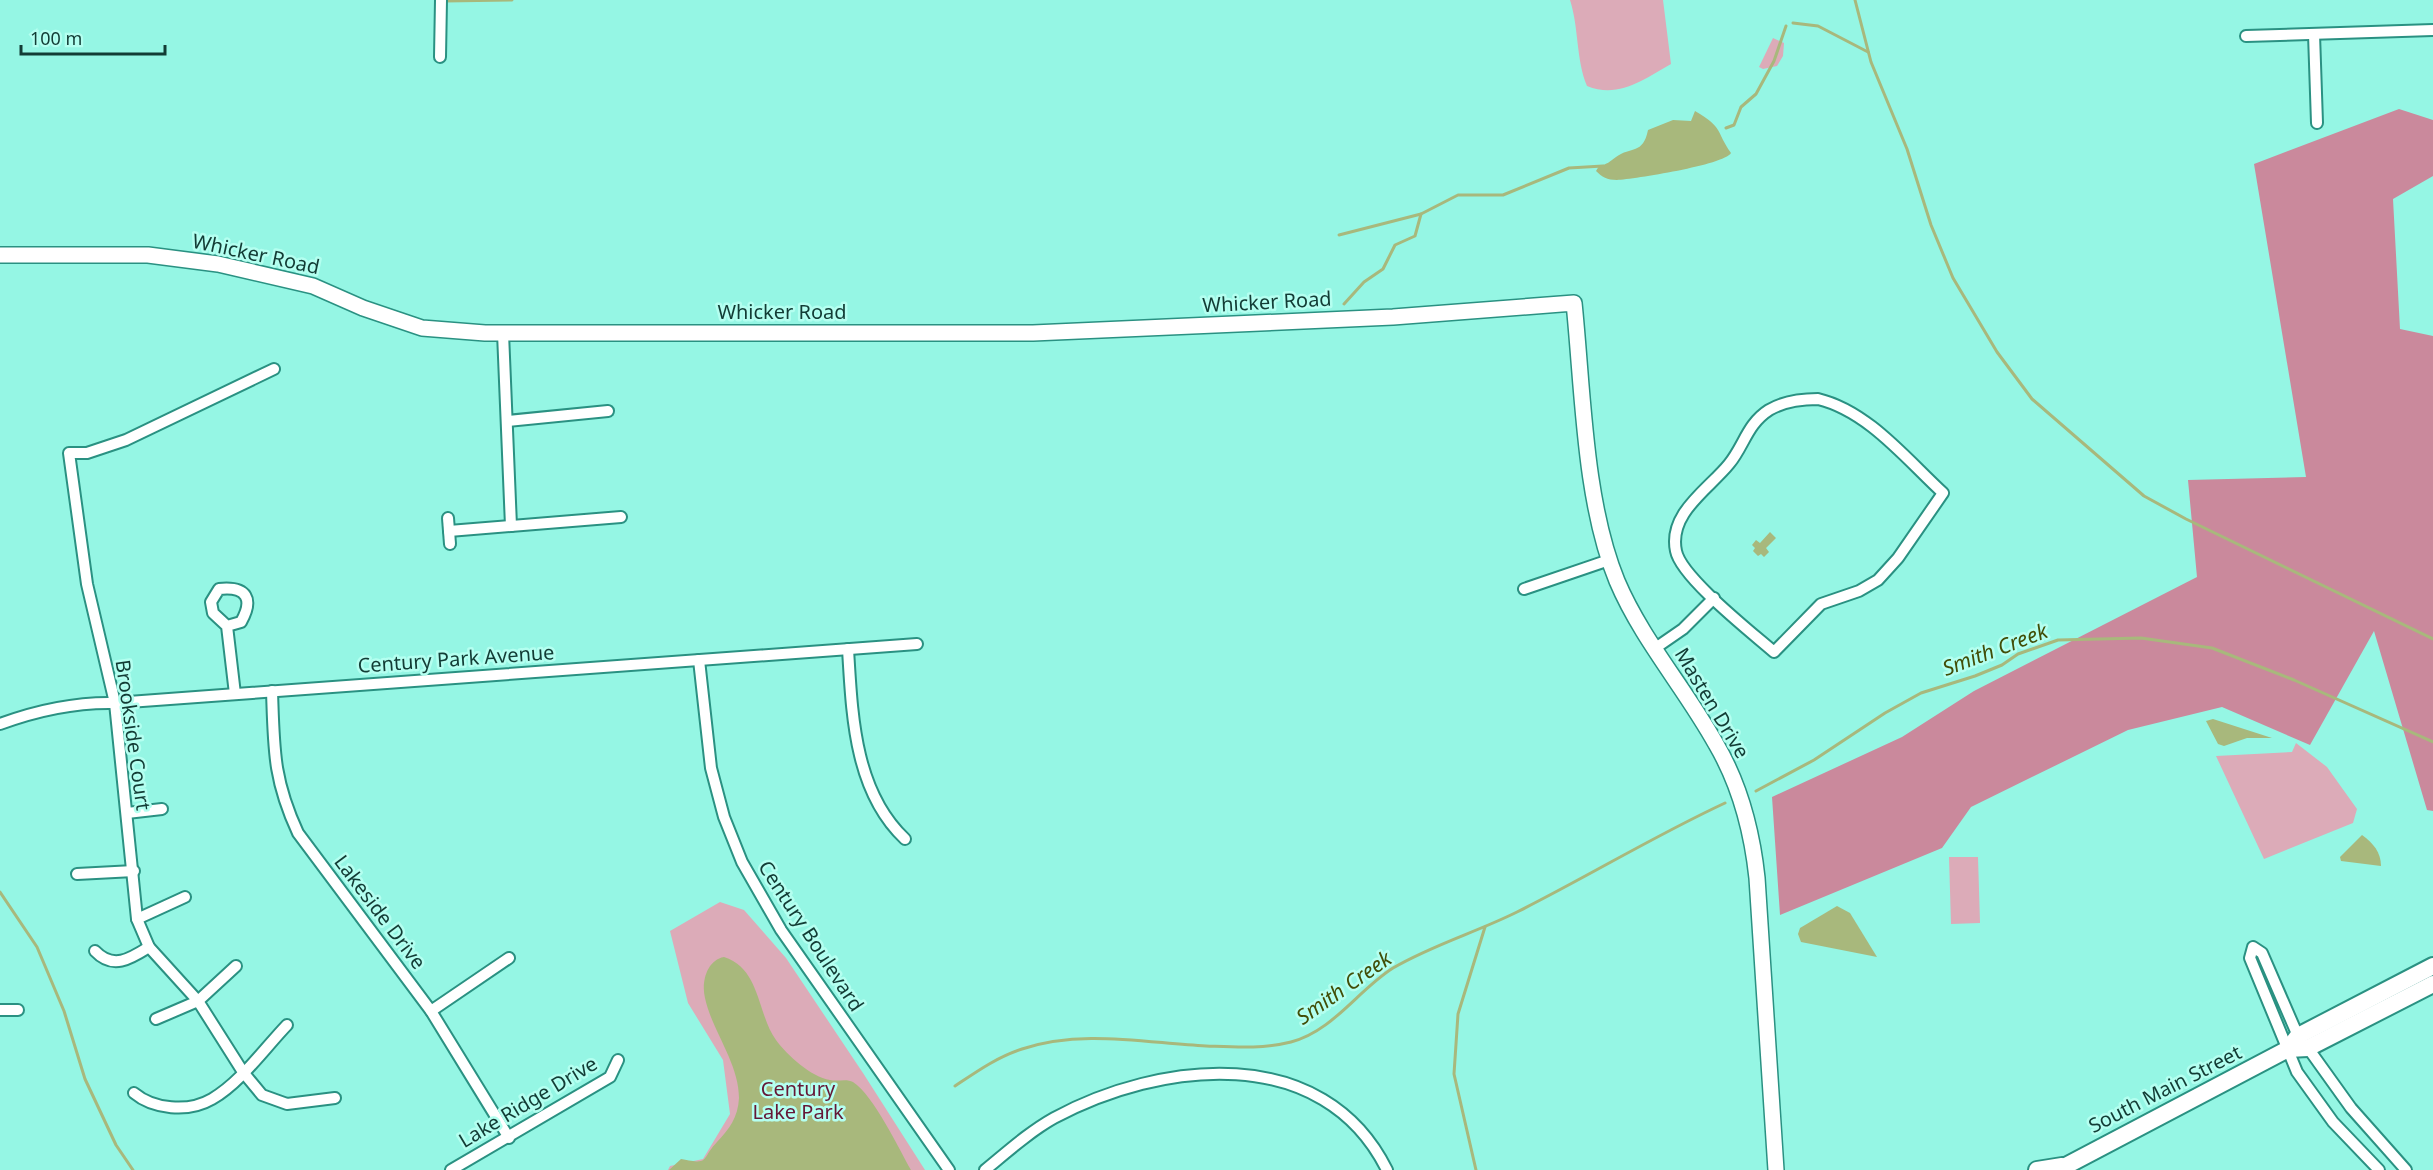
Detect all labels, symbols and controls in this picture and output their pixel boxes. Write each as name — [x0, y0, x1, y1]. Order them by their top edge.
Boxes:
scale bar — [21, 18, 165, 56]
text: 100 m — [30, 26, 82, 50]
street label: Whicker Road — [190, 227, 322, 280]
street label: Whicker Road — [1202, 285, 1332, 318]
street label: Whicker Road — [717, 298, 847, 325]
water label: Smith Creek — [1938, 616, 2053, 682]
street label: Century Park Avenue — [357, 638, 555, 679]
street label: Masten Drive — [1669, 642, 1756, 763]
street label: Brookside Court — [110, 658, 157, 812]
street label: Lakeside Drive — [329, 849, 432, 974]
street label: Century Boulevard — [753, 855, 870, 1016]
water label: Smith Creek — [1290, 943, 1398, 1030]
street label: South Main Street — [2084, 1038, 2246, 1139]
street label: Lake Ridge Drive — [454, 1050, 602, 1154]
park label: Century Lake Park — [752, 1075, 844, 1125]

